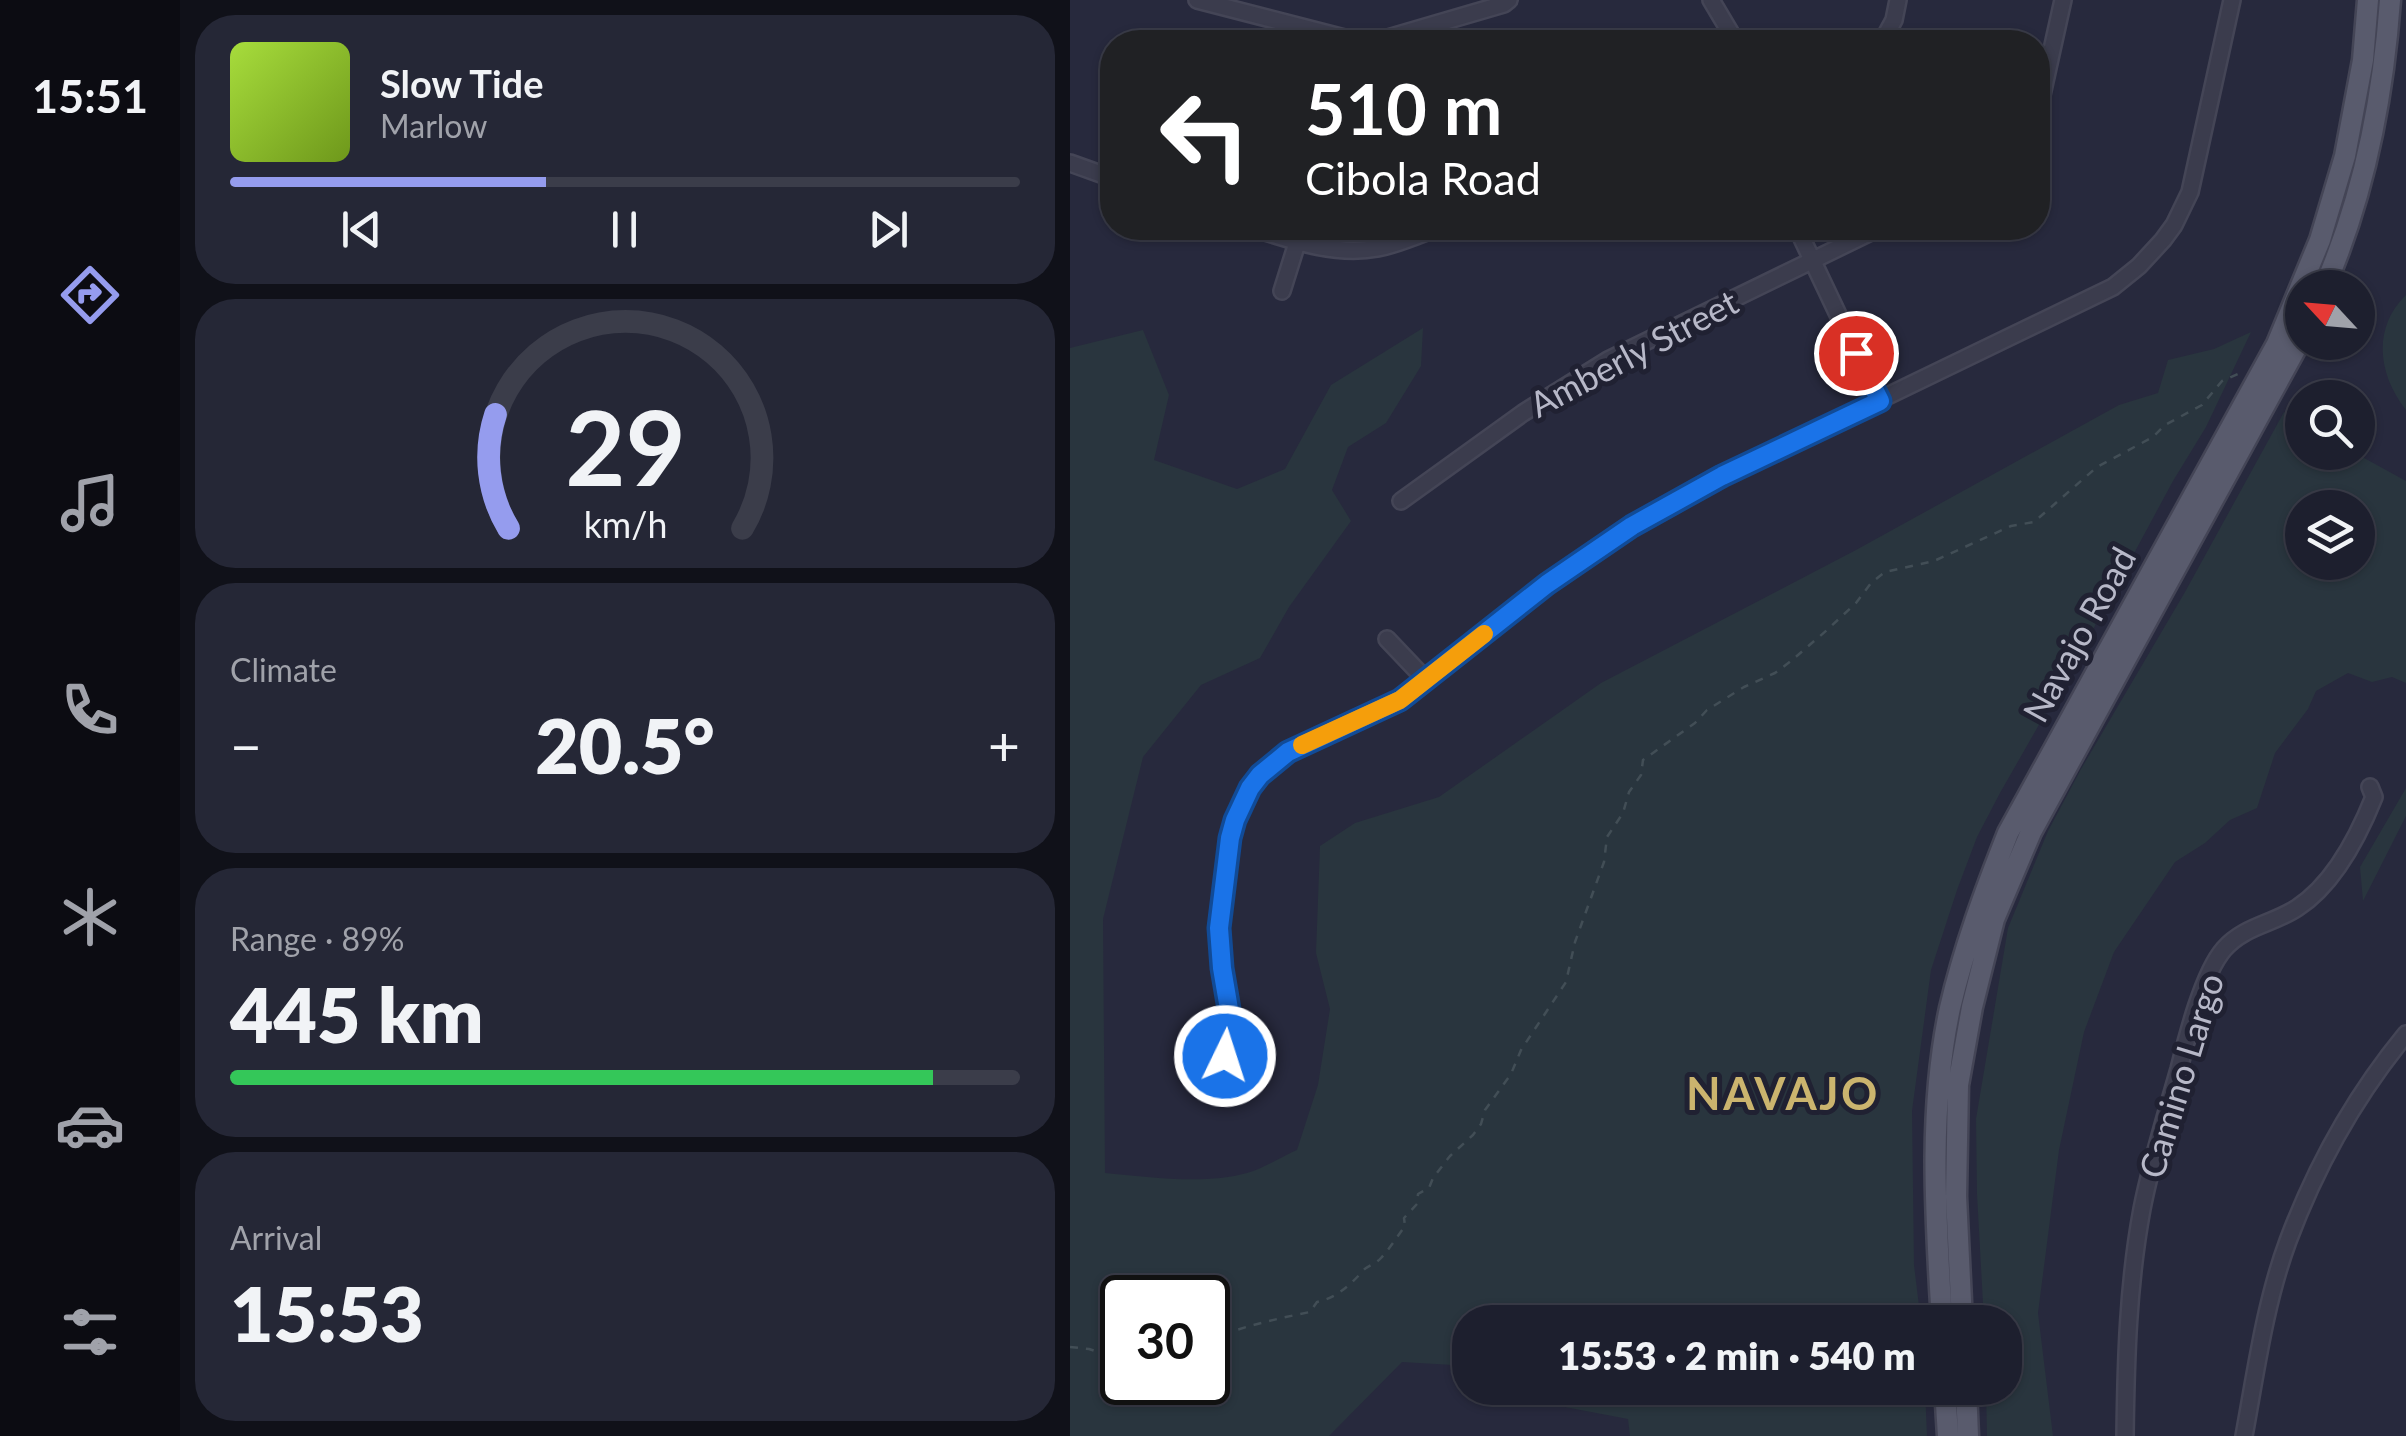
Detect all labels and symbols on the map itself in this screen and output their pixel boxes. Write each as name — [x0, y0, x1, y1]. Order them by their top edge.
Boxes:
north arrow — [2285, 270, 2375, 360]
street label: Amberly Street — [1522, 280, 1745, 425]
pin — [1814, 311, 1899, 396]
street label: Navajo Road — [2013, 539, 2143, 729]
street label: Camino Largo — [2129, 968, 2231, 1183]
position arrow — [1173, 1004, 1277, 1108]
district label: NAVAJO — [1686, 1066, 1880, 1120]
speed limit sign: 30 — [1100, 1275, 1230, 1405]

